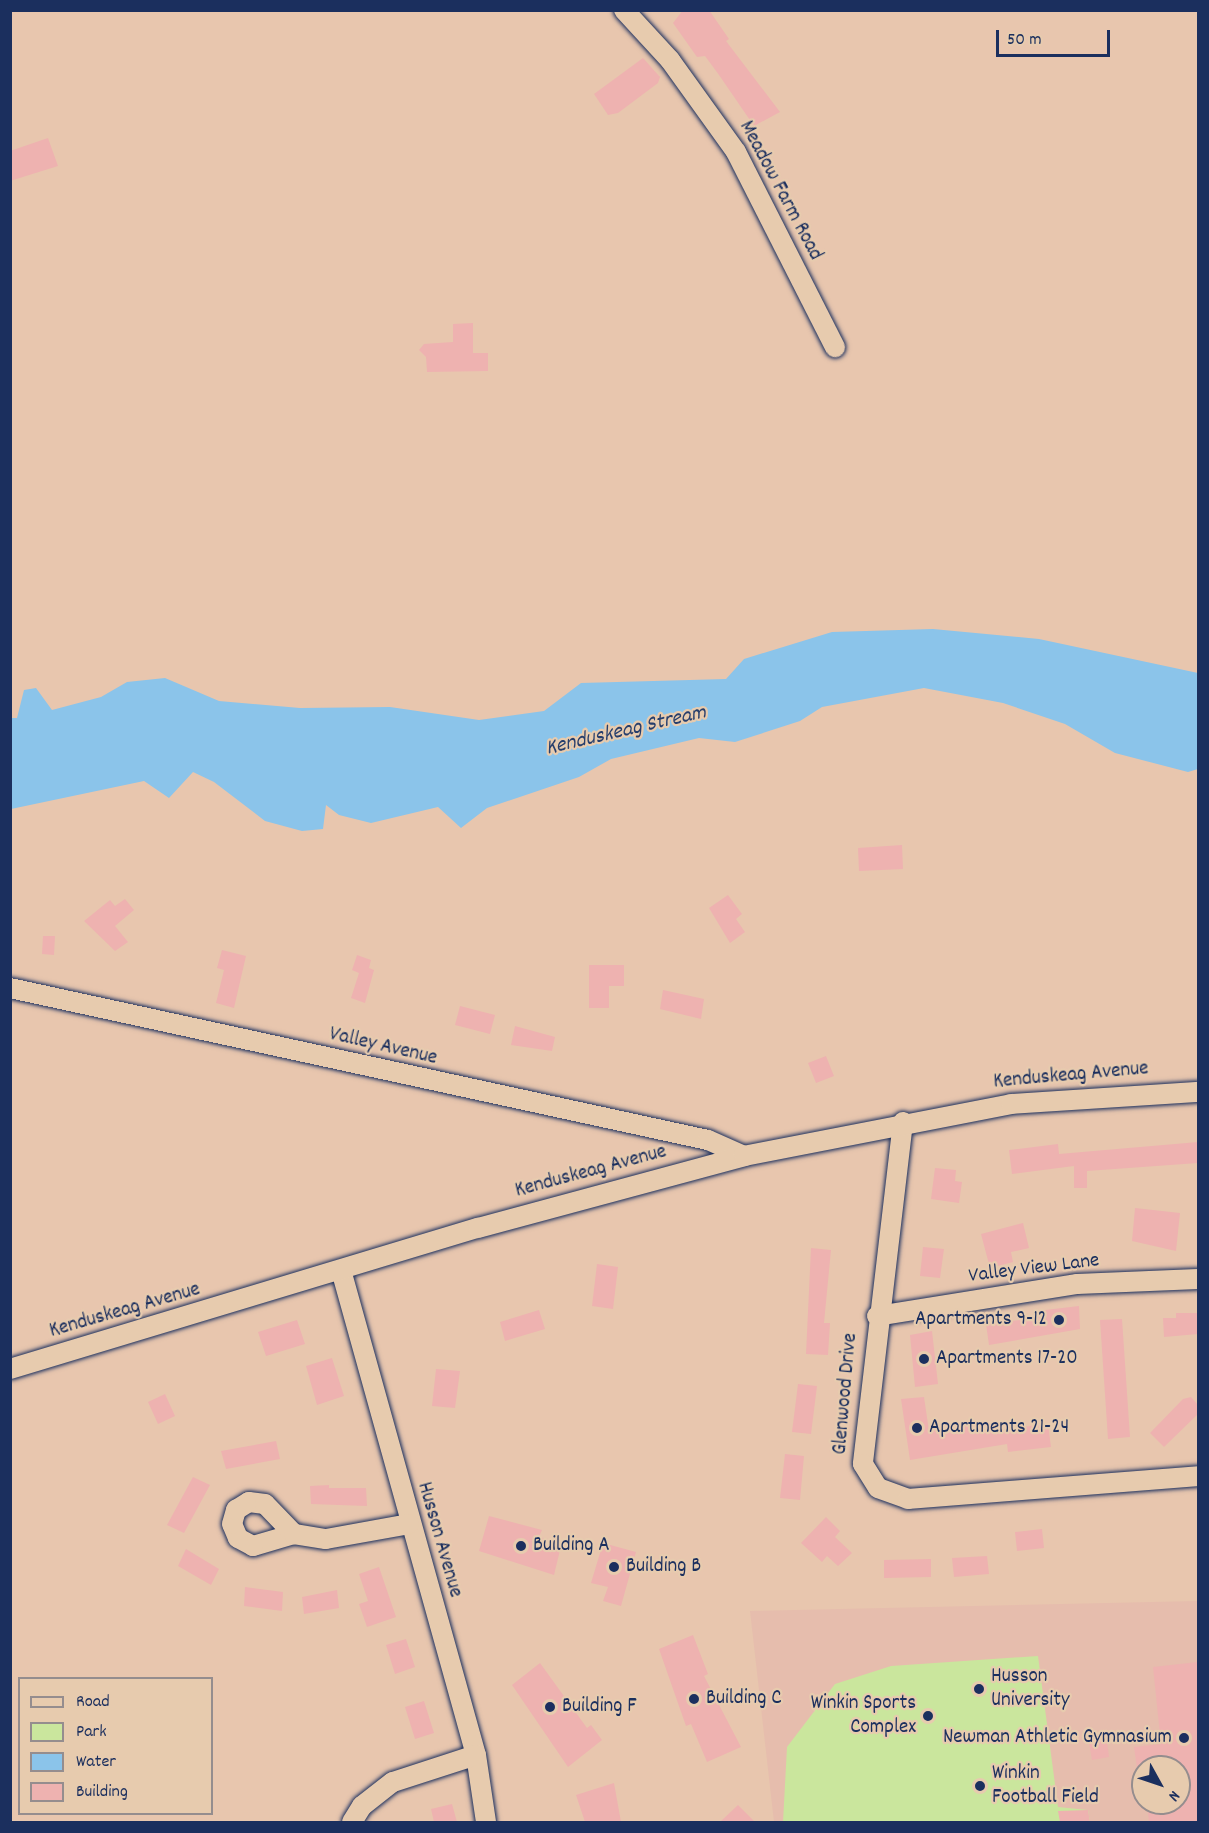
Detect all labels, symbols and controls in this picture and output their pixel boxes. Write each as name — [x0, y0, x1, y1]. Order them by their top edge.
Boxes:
scale bar — [999, 18, 1113, 56]
text: 50 m — [1007, 28, 1042, 53]
street label: Meadow Farm Road — [733, 117, 827, 265]
water label: Kenduskeag Stream — [543, 700, 709, 762]
street label: Valley Avenue — [327, 1022, 439, 1072]
street label: Kenduskeag Avenue — [992, 1057, 1150, 1095]
street label: Kenduskeag Avenue — [513, 1140, 669, 1204]
street label: Valley View Lane — [967, 1248, 1101, 1290]
street label: Kenduskeag Avenue — [47, 1277, 203, 1345]
place label: Apartments 9-12 — [915, 1307, 1047, 1333]
marker: Apartments 9-12 — [1052, 1313, 1066, 1327]
street label: Glenwood Drive — [828, 1332, 864, 1456]
place label: Apartments 17-20 — [936, 1346, 1078, 1372]
marker: Apartments 17-20 — [917, 1352, 931, 1366]
place label: Apartments 21-24 — [929, 1415, 1069, 1441]
marker: Apartments 21-24 — [910, 1421, 924, 1435]
street label: Husson Avenue — [411, 1479, 467, 1601]
place label: Building A — [533, 1533, 610, 1559]
marker: Building A — [514, 1539, 528, 1553]
place label: Building B — [626, 1554, 701, 1580]
marker: Building B — [607, 1560, 621, 1574]
place label: Husson University — [991, 1664, 1069, 1714]
legend — [18, 1677, 213, 1815]
marker: Husson University — [972, 1682, 986, 1696]
place label: Building C — [706, 1686, 782, 1712]
text: Road — [76, 1690, 110, 1715]
place label: Winkin Sports Complex — [811, 1691, 916, 1741]
marker: Building C — [687, 1692, 701, 1706]
place label: Building F — [562, 1694, 637, 1720]
marker: Building F — [543, 1700, 557, 1714]
marker: Winkin Sports Complex — [921, 1709, 935, 1723]
text: Park — [76, 1720, 107, 1745]
place label: Newman Athletic Gymnasium — [943, 1725, 1172, 1751]
marker: Newman Athletic Gymnasium — [1177, 1731, 1191, 1745]
text: Water — [76, 1750, 116, 1775]
north arrow — [1131, 1755, 1191, 1815]
place label: Winkin Football Field — [992, 1761, 1099, 1811]
marker: Winkin Football Field — [973, 1779, 987, 1793]
text: Building — [76, 1780, 128, 1805]
text: N — [1162, 1785, 1185, 1806]

